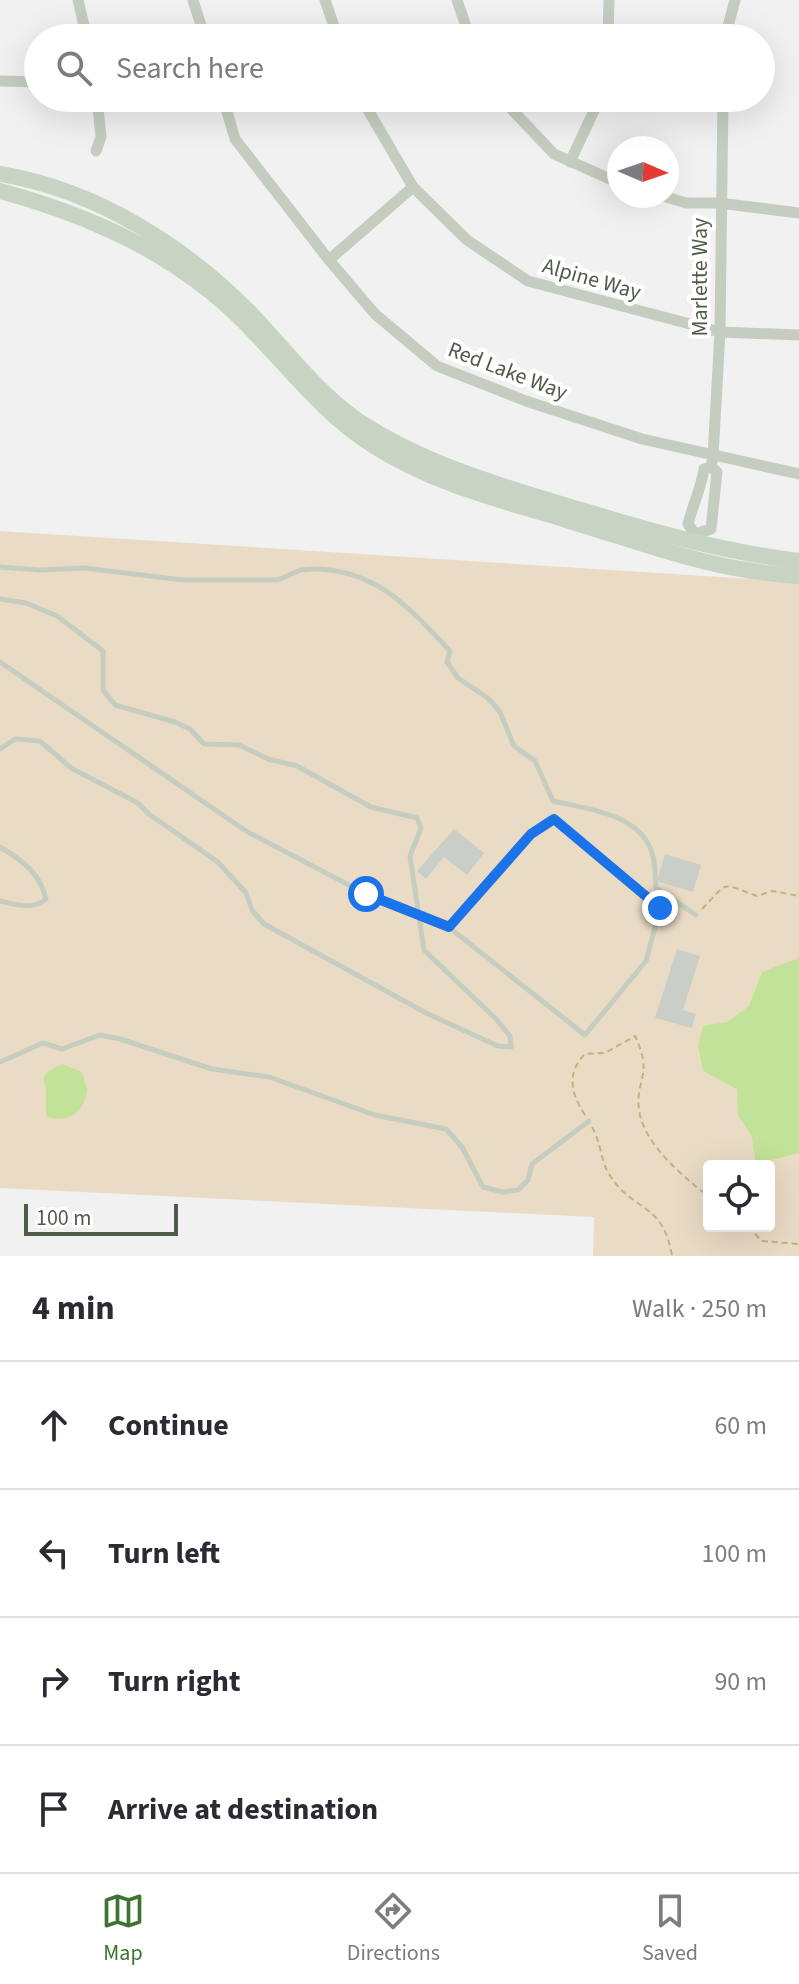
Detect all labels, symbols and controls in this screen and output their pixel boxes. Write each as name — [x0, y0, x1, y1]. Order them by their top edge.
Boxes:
search box — [24, 24, 775, 112]
icon: search — [52, 46, 96, 90]
text: Search here — [116, 47, 264, 90]
north arrow — [607, 136, 679, 208]
street label: Marlette Way — [684, 217, 716, 336]
street label: Alpine Way — [539, 250, 645, 308]
street label: Red Lake Way — [443, 333, 573, 409]
route start — [348, 876, 384, 912]
route end — [642, 890, 678, 926]
map controls — [703, 1160, 775, 1232]
button: locate — [703, 1160, 775, 1232]
scale bar — [24, 1200, 178, 1236]
text: 100 m — [36, 1202, 91, 1234]
text: 4 min — [32, 1284, 115, 1333]
text: Walk · 250 m — [632, 1290, 767, 1327]
icon: ahead — [32, 1403, 76, 1447]
text: Continue — [108, 1404, 229, 1447]
text: 60 m — [714, 1407, 767, 1444]
icon: left — [32, 1531, 76, 1575]
text: Turn left — [108, 1532, 220, 1575]
text: 100 m — [701, 1535, 767, 1572]
icon: right — [32, 1659, 76, 1703]
text: Turn right — [108, 1660, 240, 1703]
text: 90 m — [714, 1663, 767, 1700]
icon: arrive — [32, 1787, 76, 1831]
text: Arrive at destination — [108, 1788, 378, 1831]
tab: Map — [101, 1889, 145, 1969]
tab: Directions — [347, 1889, 440, 1969]
tab: Saved — [642, 1889, 698, 1969]

